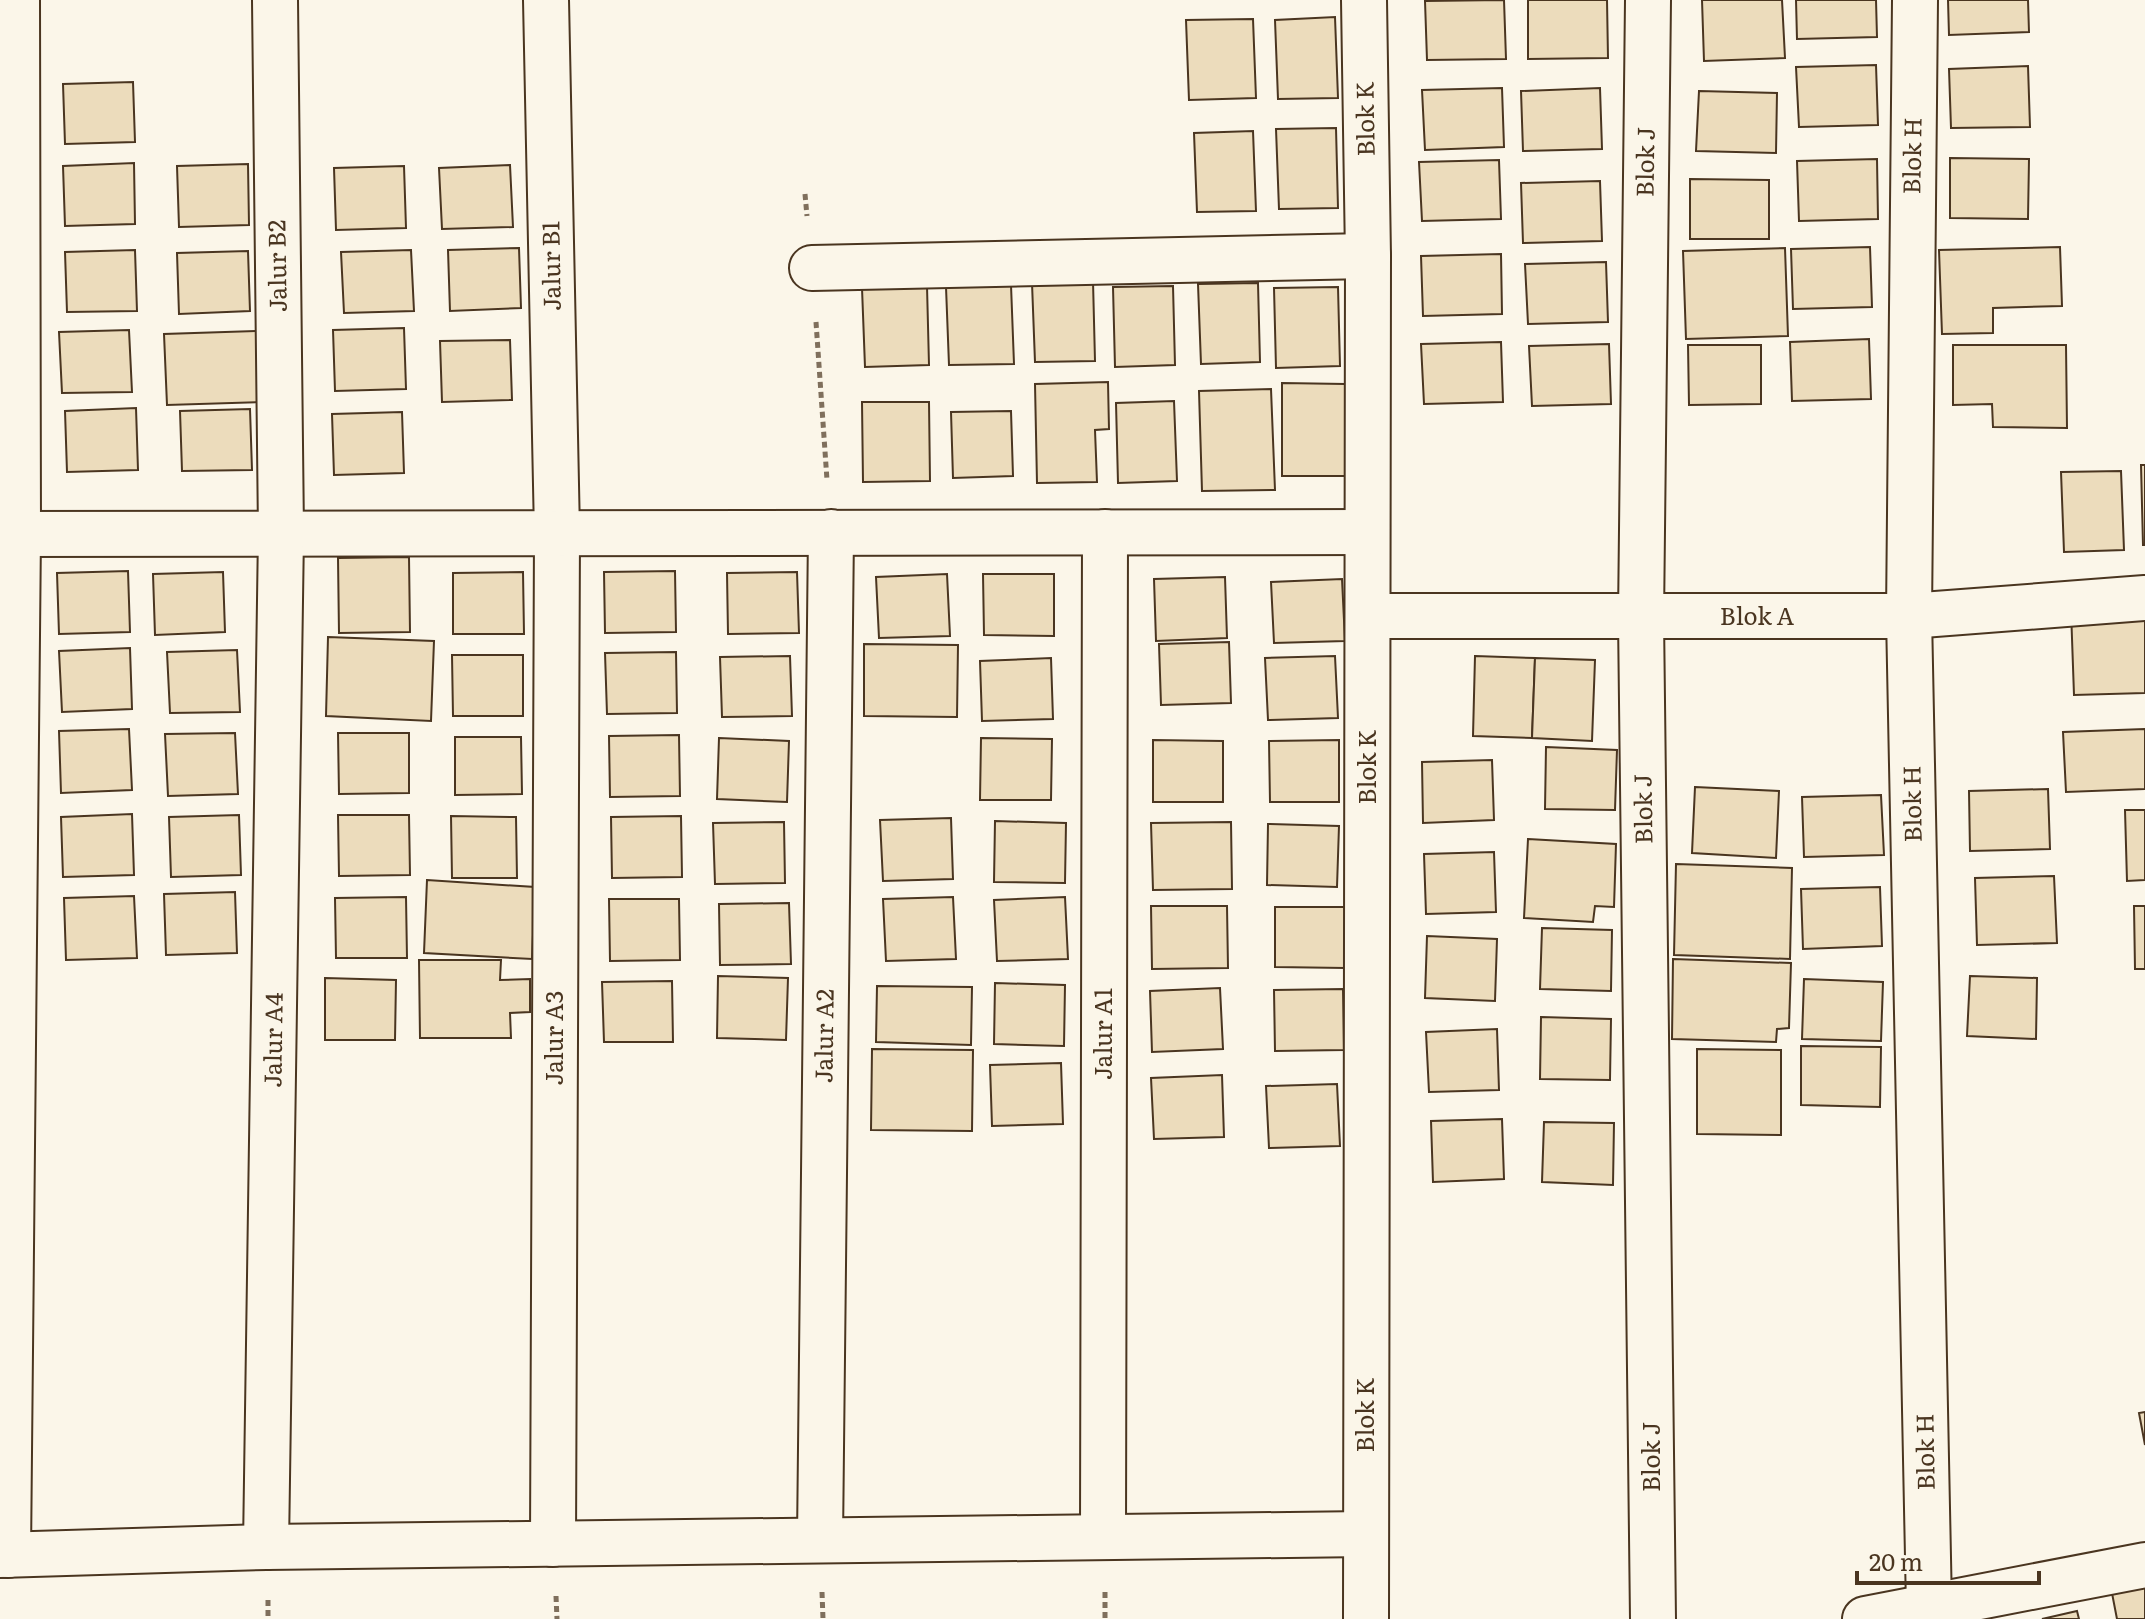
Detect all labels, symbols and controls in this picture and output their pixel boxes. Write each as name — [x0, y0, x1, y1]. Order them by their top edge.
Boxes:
street label: Blok K — [1345, 81, 1382, 157]
street label: Blok H — [1892, 117, 1929, 195]
street label: Blok J — [1625, 127, 1662, 197]
street label: Jalur B2 — [257, 220, 294, 313]
street label: Jalur B1 — [531, 221, 568, 311]
street label: Blok A — [1720, 597, 1795, 632]
street label: Blok K — [1348, 730, 1383, 804]
street label: Blok H — [1892, 765, 1929, 843]
street label: Blok J — [1623, 774, 1660, 844]
street label: Jalur A1 — [1084, 988, 1119, 1080]
street label: Jalur A2 — [804, 989, 841, 1083]
street label: Jalur A3 — [535, 990, 570, 1086]
street label: Jalur A4 — [253, 992, 290, 1088]
street label: Blok K — [1346, 1378, 1381, 1452]
street label: Blok H — [1905, 1413, 1942, 1491]
street label: Blok J — [1632, 1422, 1667, 1492]
scale bar — [1857, 1535, 2039, 1585]
text: 20 m — [1869, 1543, 1923, 1578]

